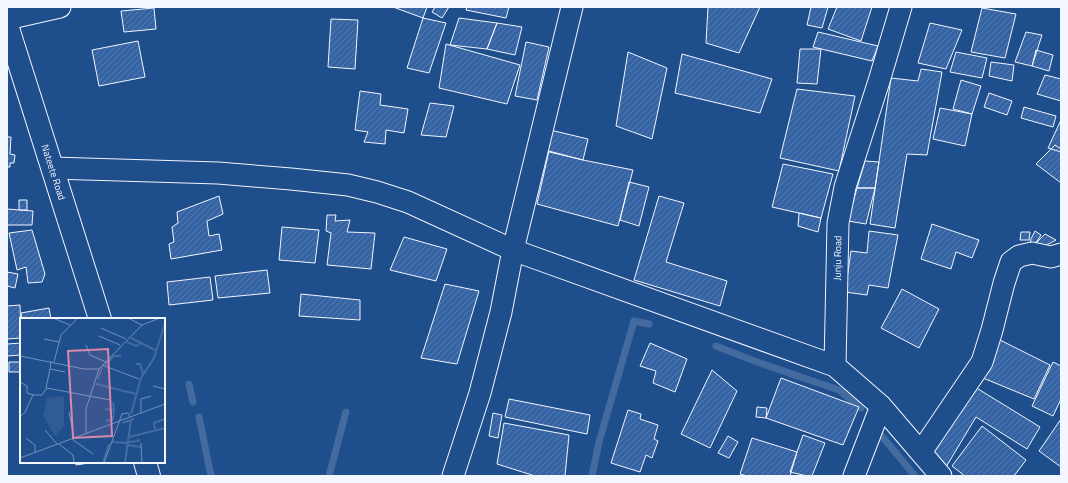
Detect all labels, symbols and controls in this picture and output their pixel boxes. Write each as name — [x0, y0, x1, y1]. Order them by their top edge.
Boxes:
street label: Nateete Road — [37, 142, 70, 202]
street label: Junju Road — [830, 235, 845, 281]
inset map — [20, 318, 165, 463]

